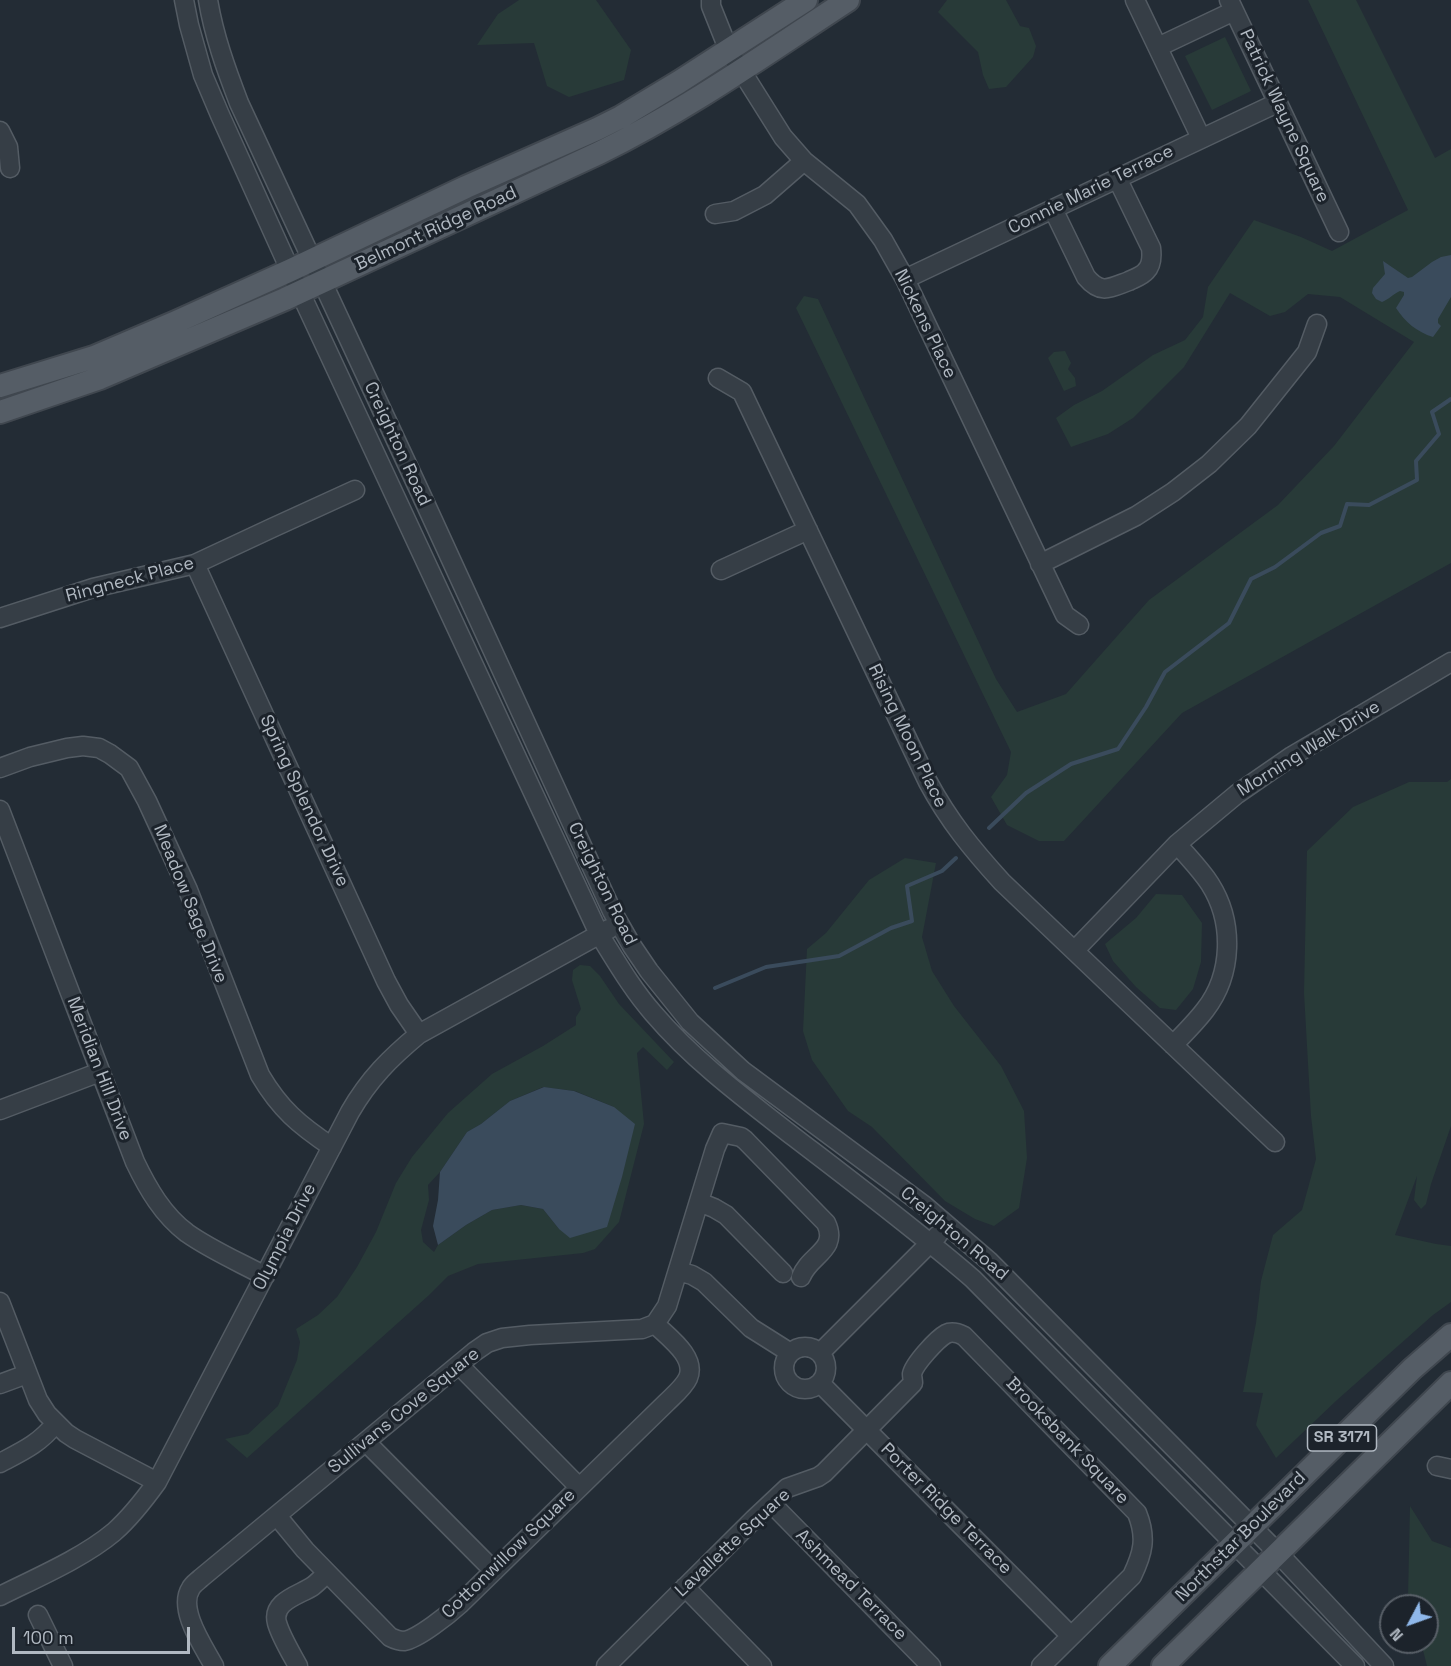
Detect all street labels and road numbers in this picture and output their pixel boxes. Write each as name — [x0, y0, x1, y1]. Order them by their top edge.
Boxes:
street label: Patrick Wayne Square — [1234, 26, 1334, 206]
street label: Connie Marie Terrace — [1005, 141, 1177, 239]
street label: Belmont Ridge Road — [352, 182, 520, 276]
street label: Nickens Place — [889, 266, 961, 382]
street label: Creighton Road — [359, 379, 435, 509]
street label: Ringneck Place — [64, 553, 196, 607]
street label: Rising Moon Place — [863, 661, 951, 811]
street label: Morning Walk Drive — [1234, 696, 1384, 802]
street label: Spring Splendor Drive — [255, 712, 353, 890]
street label: Creighton Road — [563, 819, 641, 949]
street label: Meadow Sage Drive — [148, 822, 232, 986]
street label: Meridian Hill Drive — [62, 994, 136, 1144]
street label: Olympia Drive — [249, 1180, 321, 1294]
street label: Creighton Road — [896, 1183, 1012, 1285]
street label: Sullivans Cove Square — [324, 1343, 484, 1479]
street label: Brooksbank Square — [1001, 1373, 1133, 1509]
road number: SR 3171 — [1308, 1425, 1376, 1451]
street label: Porter Ridge Terrace — [876, 1439, 1016, 1579]
street label: Northstar Boulevard — [1171, 1467, 1311, 1607]
street label: Lavallette Square — [671, 1484, 795, 1602]
street label: Cottonwillow Square — [438, 1485, 580, 1623]
street label: Ashmead Terrace — [791, 1525, 911, 1645]

